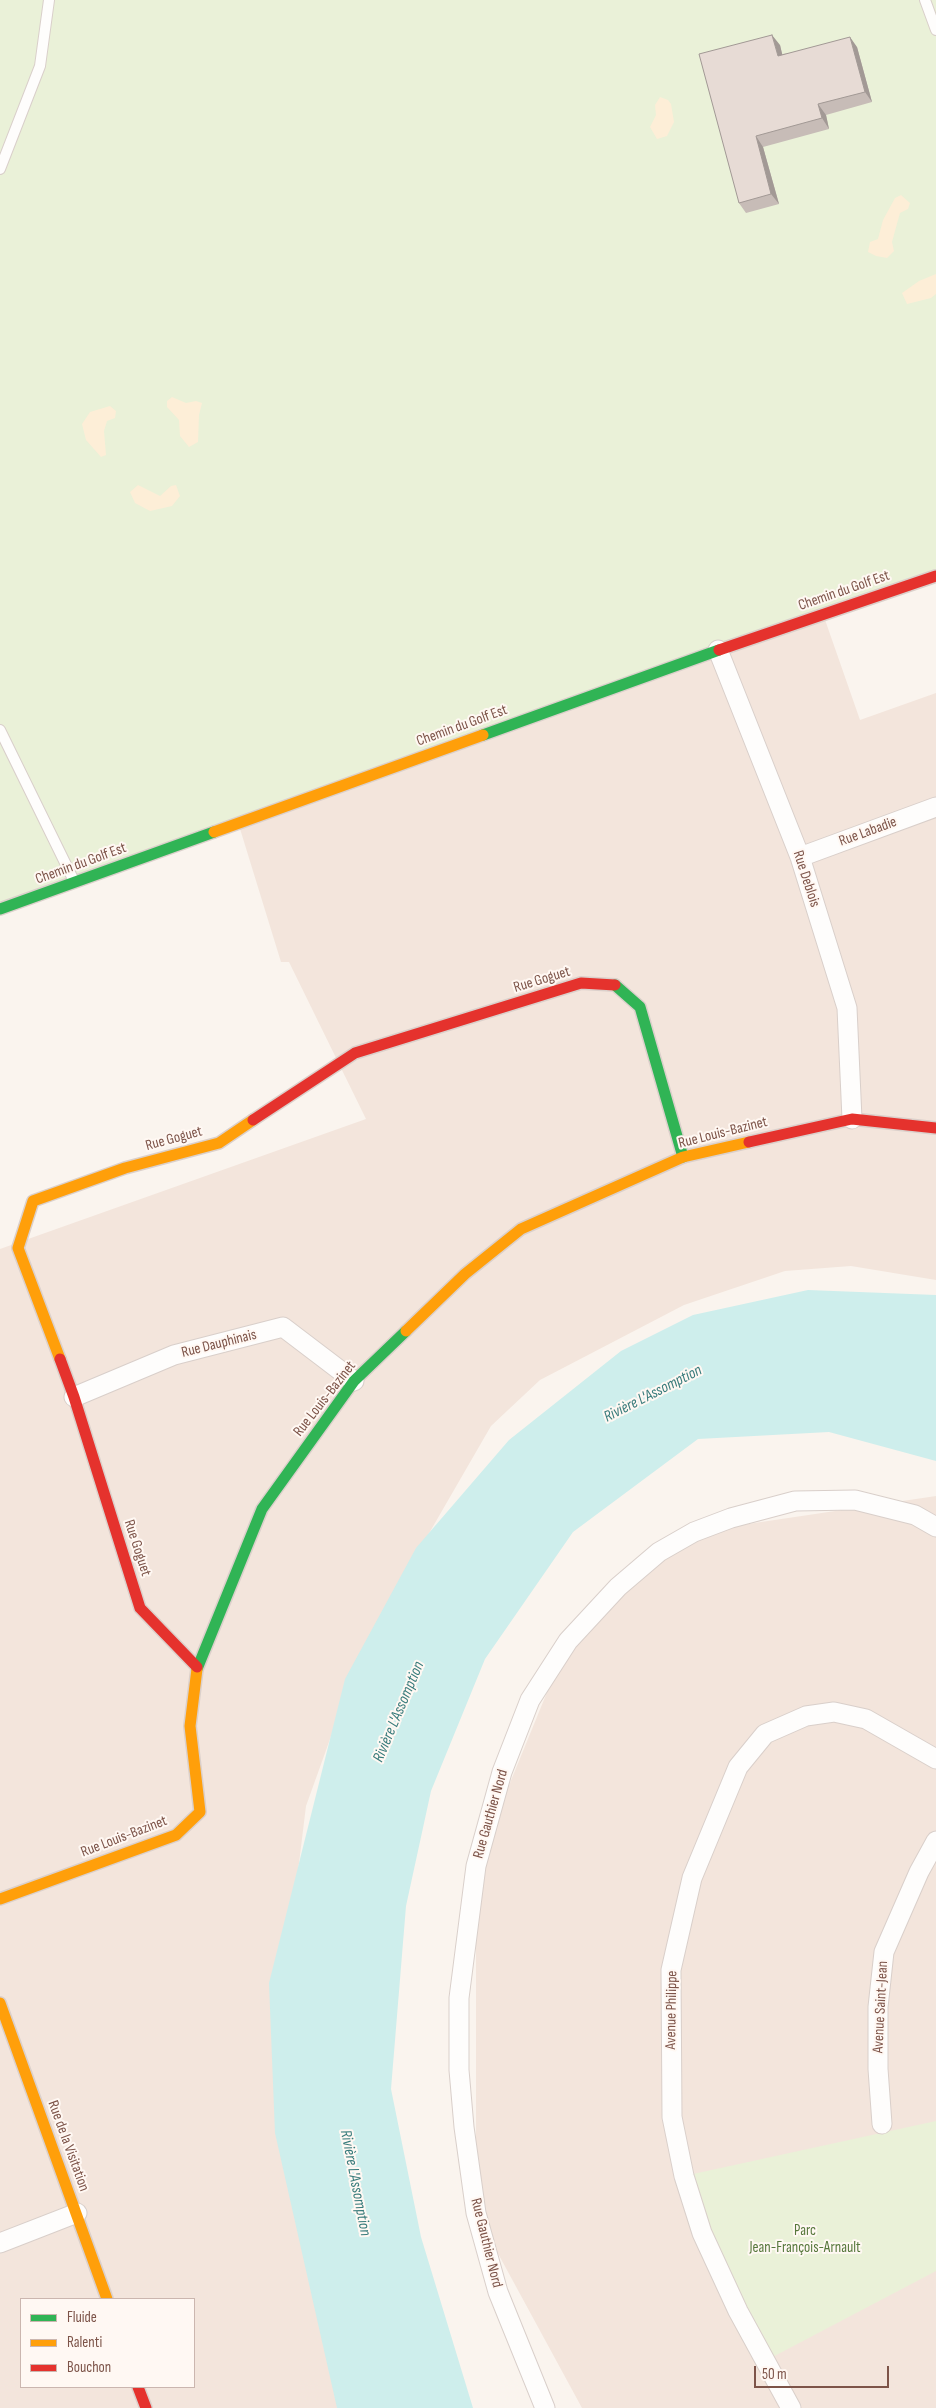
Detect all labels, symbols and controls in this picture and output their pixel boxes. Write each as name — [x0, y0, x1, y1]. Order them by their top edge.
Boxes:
street label: Chemin du Golf Est — [796, 567, 892, 615]
street label: Chemin du Golf Est — [414, 701, 510, 751]
street label: Rue Labadie — [837, 813, 899, 851]
street label: Chemin du Golf Est — [33, 839, 129, 889]
street label: Rue Deblois — [788, 848, 824, 910]
street label: Rue Goguet — [512, 963, 572, 997]
street label: Rue Louis-Bazinet — [677, 1113, 769, 1153]
street label: Rue Goguet — [144, 1123, 204, 1155]
street label: Rue Dauphinais — [180, 1326, 258, 1362]
street label: Rue Louis-Bazinet — [290, 1358, 360, 1440]
water label: Rivière L'Assomption — [601, 1361, 705, 1427]
street label: Rue Goguet — [119, 1518, 155, 1578]
water label: Rivière L'Assomption — [369, 1659, 429, 1765]
street label: Rue Gauthier Nord — [470, 1767, 512, 1861]
street label: Rue Louis-Bazinet — [78, 1812, 170, 1862]
street label: Avenue Saint-Jean — [870, 1960, 892, 2054]
street label: Avenue Philippe — [662, 1970, 682, 2050]
street label: Rue de la Visitation — [43, 2098, 93, 2194]
water label: Rivière L'Assomption — [335, 2128, 375, 2238]
street label: Rue Gauthier Nord — [466, 2196, 506, 2290]
park label: Parc Jean-François-Arnault — [749, 2222, 861, 2257]
legend — [20, 2298, 195, 2388]
text: Fluide — [67, 2308, 97, 2327]
text: Ralenti — [67, 2333, 102, 2352]
scale bar — [756, 2356, 891, 2388]
text: Bouchon — [67, 2358, 111, 2377]
text: 50 m — [762, 2365, 787, 2384]

